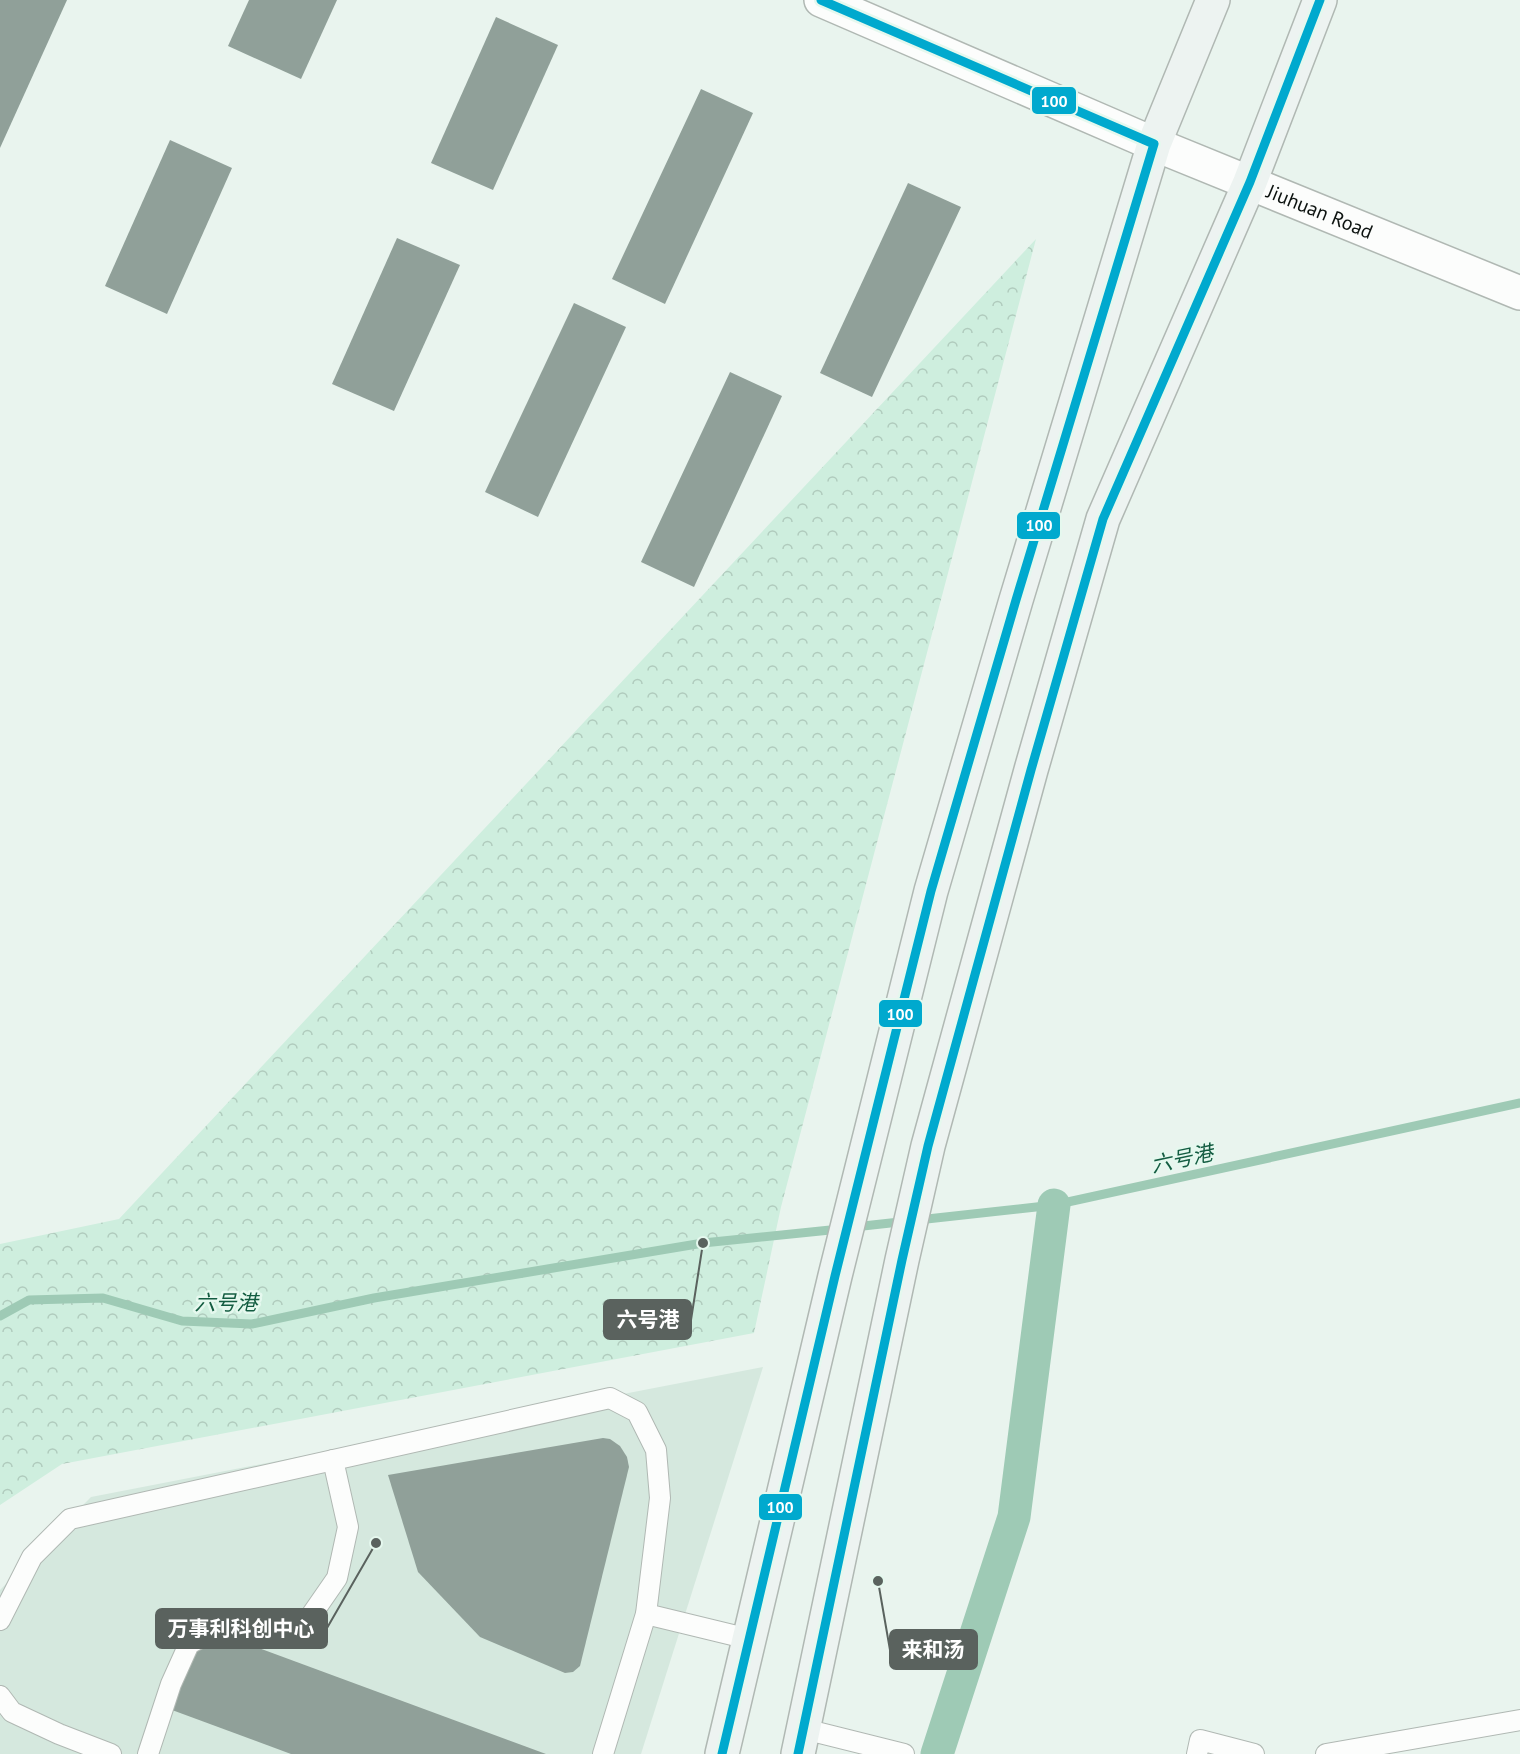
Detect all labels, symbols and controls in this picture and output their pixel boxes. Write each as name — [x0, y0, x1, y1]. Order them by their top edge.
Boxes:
line badge: 100 — [1031, 86, 1077, 115]
text: 100 — [1040, 91, 1068, 111]
street label: Jiuhuan Road — [1262, 178, 1377, 245]
line badge: 100 — [1016, 511, 1061, 540]
text: 100 — [1025, 515, 1053, 535]
line badge: 100 — [878, 999, 923, 1028]
text: 100 — [886, 1004, 914, 1024]
water label: 六号港 — [1148, 1138, 1218, 1178]
water label: 六号港 — [195, 1289, 260, 1316]
callout: 六号港 — [604, 1300, 691, 1339]
text: 六号港 — [617, 1306, 680, 1333]
line badge: 100 — [758, 1493, 803, 1521]
text: 100 — [766, 1497, 794, 1517]
callout: 万事利科创中心 — [156, 1609, 327, 1648]
text: 万事利科创中心 — [168, 1615, 315, 1642]
callout: 来和汤 — [890, 1630, 977, 1669]
text: 来和汤 — [902, 1636, 965, 1663]

